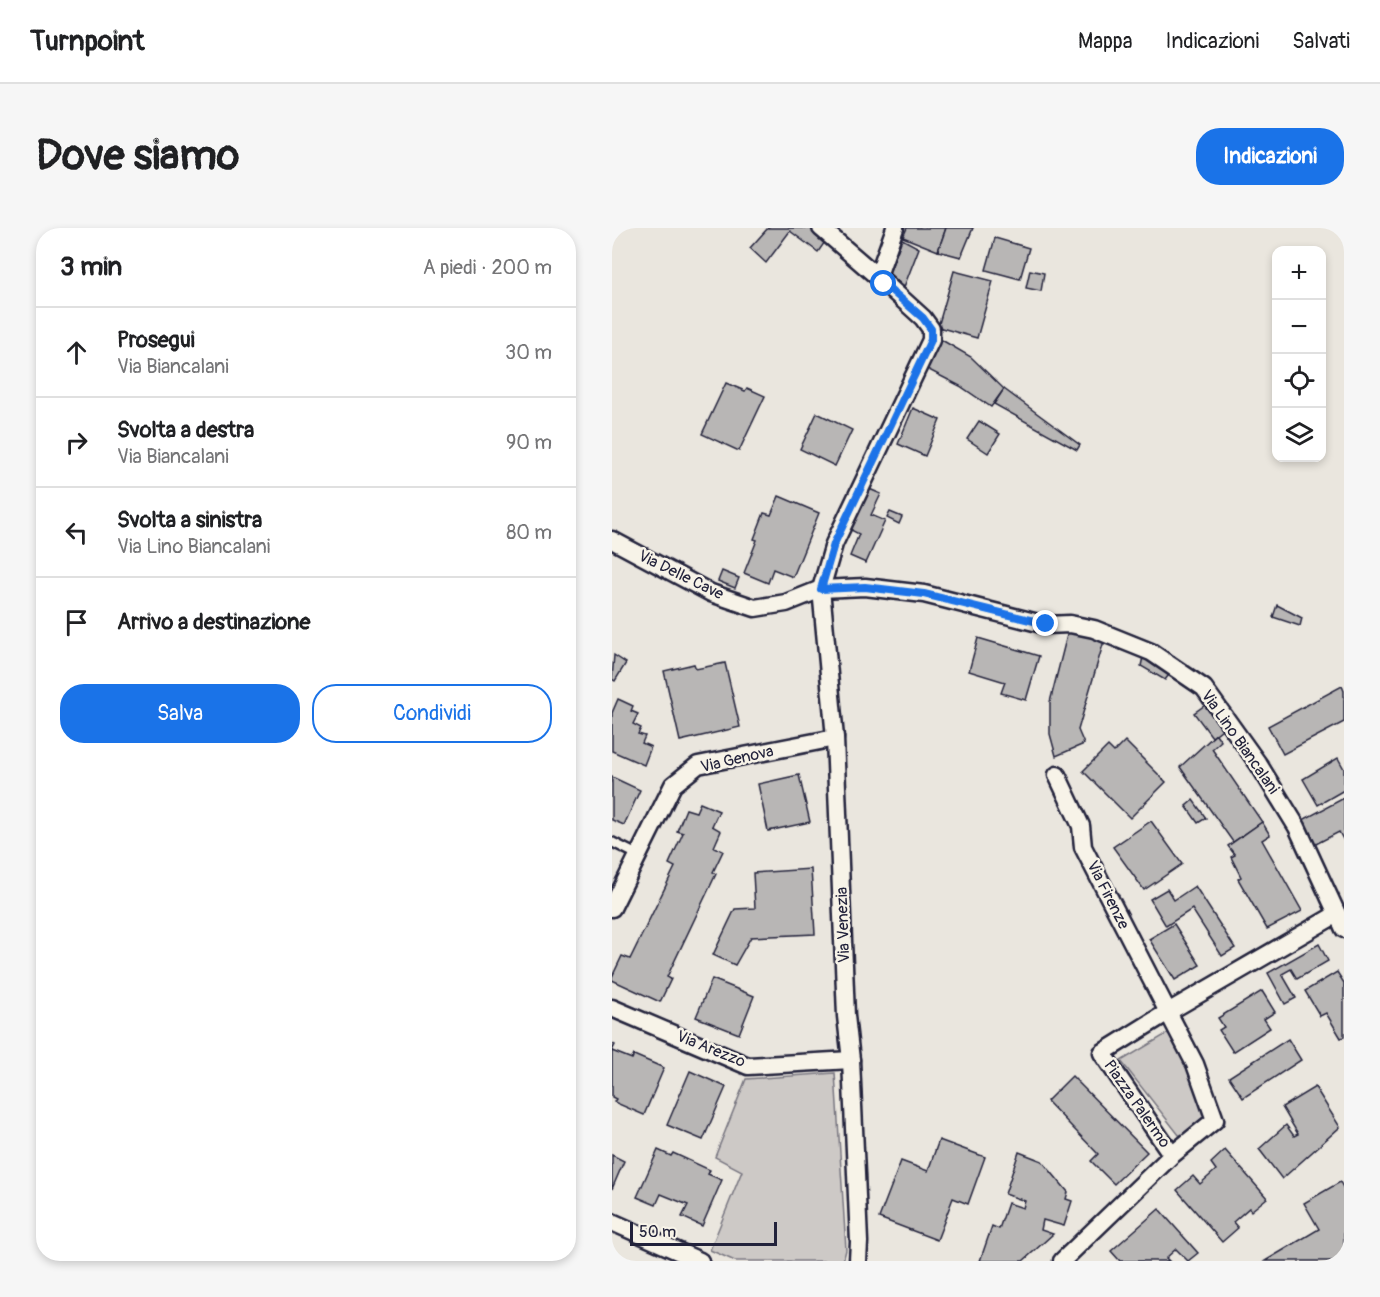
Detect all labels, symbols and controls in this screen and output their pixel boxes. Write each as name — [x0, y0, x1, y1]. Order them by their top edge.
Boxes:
text: Turnpoint — [30, 24, 144, 59]
text: Mappa — [1078, 28, 1133, 55]
text: Indicazioni — [1166, 28, 1259, 55]
text: Salvati — [1292, 28, 1350, 55]
button: Indicazioni — [1196, 128, 1344, 185]
text: Dove siamo — [36, 130, 239, 182]
map controls — [1272, 246, 1326, 462]
button: + — [1272, 246, 1326, 300]
text: 3 min — [60, 251, 122, 283]
text: A piedi · 200 m — [423, 255, 552, 280]
route start — [870, 270, 896, 296]
button: − — [1272, 300, 1326, 354]
text: Prosegui — [117, 326, 195, 354]
icon: ahead — [60, 336, 93, 369]
text: 30 m — [505, 340, 552, 365]
text: Via Biancalani — [117, 354, 229, 379]
button: locate — [1272, 354, 1326, 408]
button: layers — [1272, 408, 1326, 462]
text: Svolta a destra — [117, 416, 254, 444]
icon: right — [60, 426, 93, 459]
text: 90 m — [506, 430, 552, 455]
text: Via Biancalani — [117, 444, 229, 469]
text: Svolta a sinistra — [117, 506, 262, 534]
icon: left — [60, 516, 93, 549]
text: 80 m — [506, 520, 552, 545]
text: Via Lino Biancalani — [117, 534, 270, 559]
street label: Via Delle Cave — [635, 546, 727, 604]
icon: arrive — [60, 606, 93, 639]
text: Arrivo a destinazione — [117, 608, 310, 636]
route end — [1032, 610, 1058, 636]
button: Salva — [60, 684, 300, 743]
button: Condividi — [312, 684, 552, 743]
street label: Via Lino Biancalani — [1197, 686, 1283, 798]
street label: Via Genova — [699, 741, 775, 777]
street label: Via Firenze — [1082, 857, 1134, 933]
street label: Via Venezia — [832, 887, 854, 963]
street label: Via Arezzo — [674, 1026, 749, 1072]
street label: Piazza Palermo — [1099, 1056, 1175, 1152]
scale bar — [630, 1219, 777, 1246]
text: 50 m — [639, 1222, 676, 1242]

